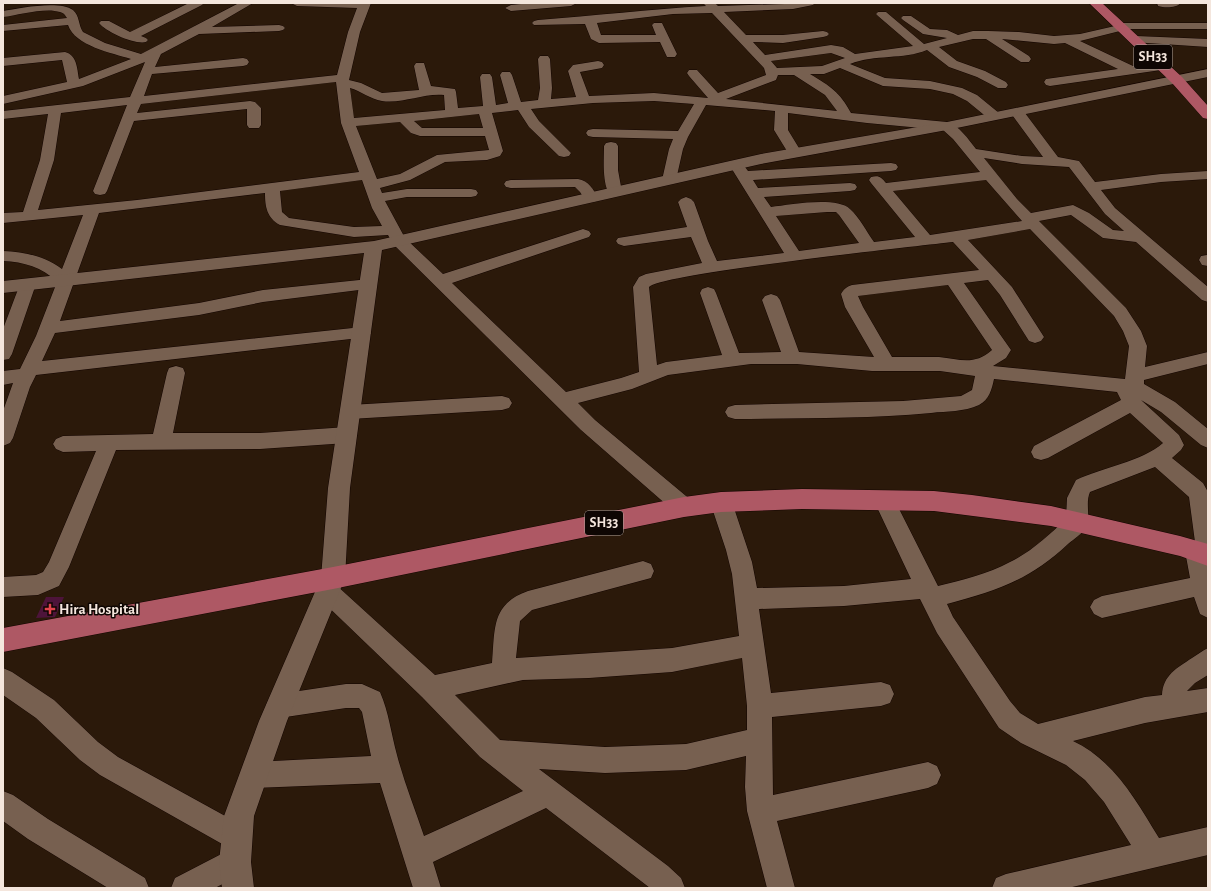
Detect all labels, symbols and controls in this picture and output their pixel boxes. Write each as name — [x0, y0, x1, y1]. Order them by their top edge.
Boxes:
road number: SH33 — [1134, 45, 1172, 69]
road number: SH33 — [585, 511, 623, 535]
place label: Hira Hospital — [59, 602, 139, 617]
marker: Hira Hospital — [44, 603, 56, 615]

